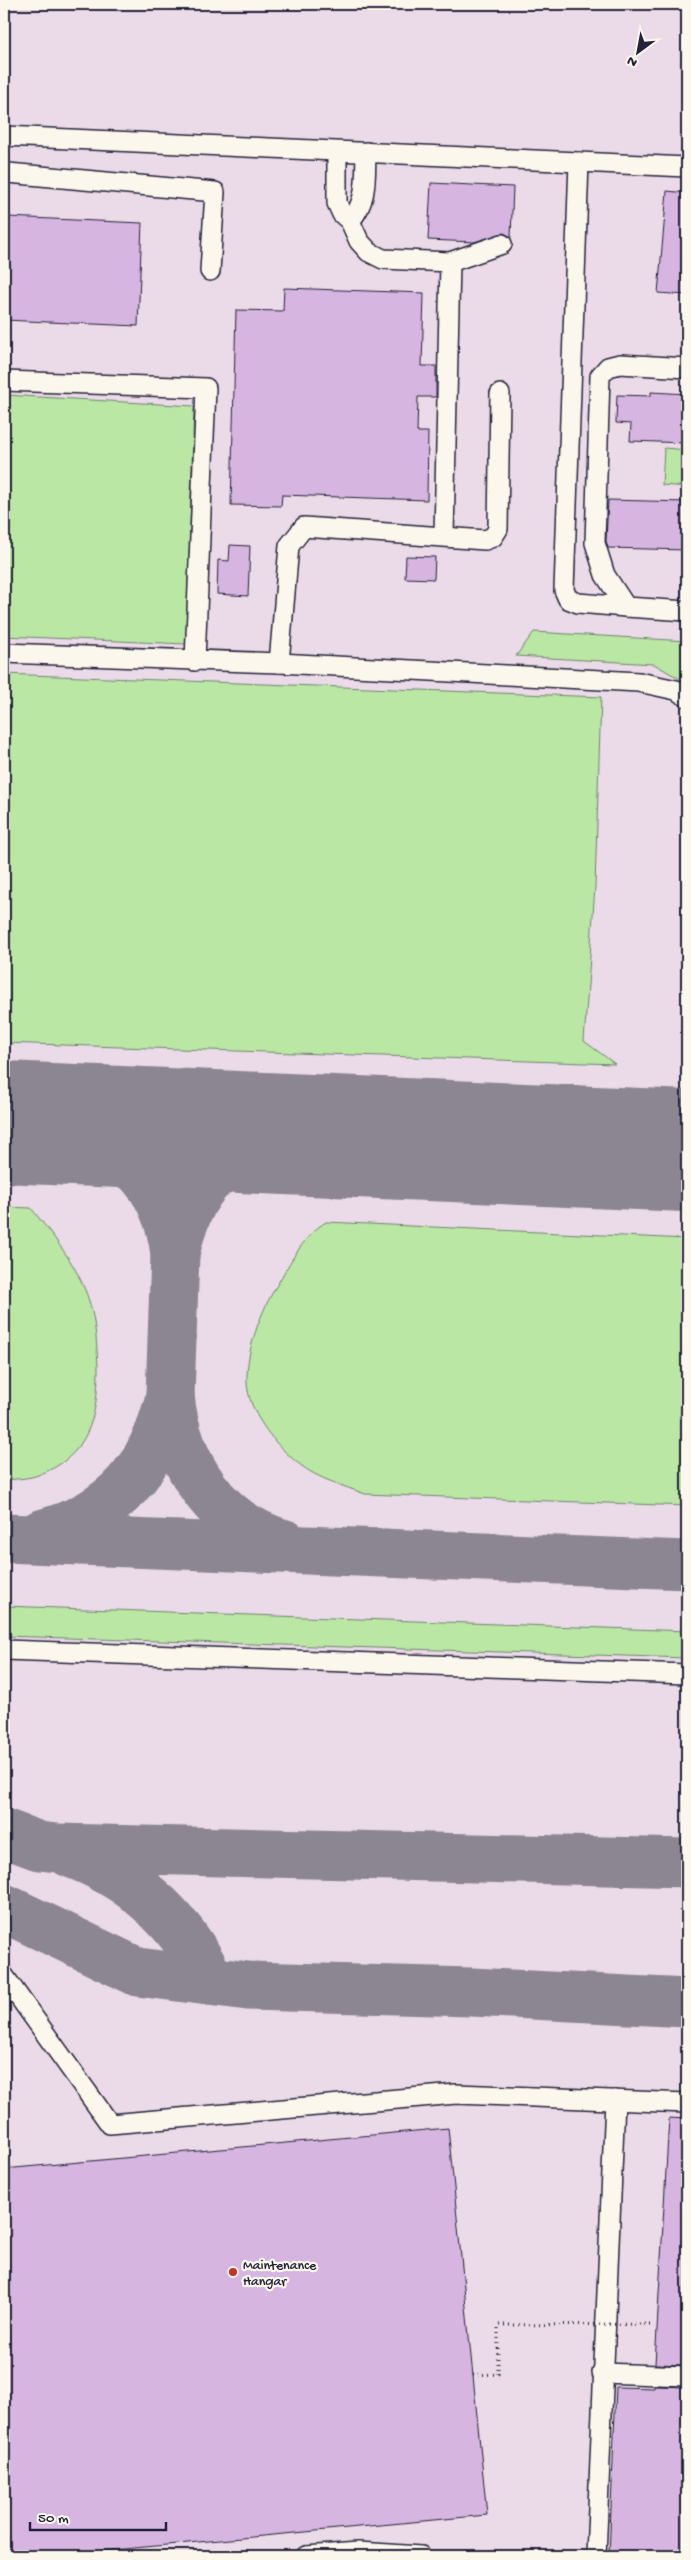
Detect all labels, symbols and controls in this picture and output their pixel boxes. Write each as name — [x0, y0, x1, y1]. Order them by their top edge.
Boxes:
north arrow — [614, 28, 664, 78]
text: N — [624, 51, 641, 71]
place label: Maintenance Hangar — [243, 2258, 317, 2291]
marker: Maintenance Hangar — [227, 2266, 239, 2278]
scale bar — [30, 2500, 166, 2532]
text: 50 m — [38, 2510, 69, 2528]

